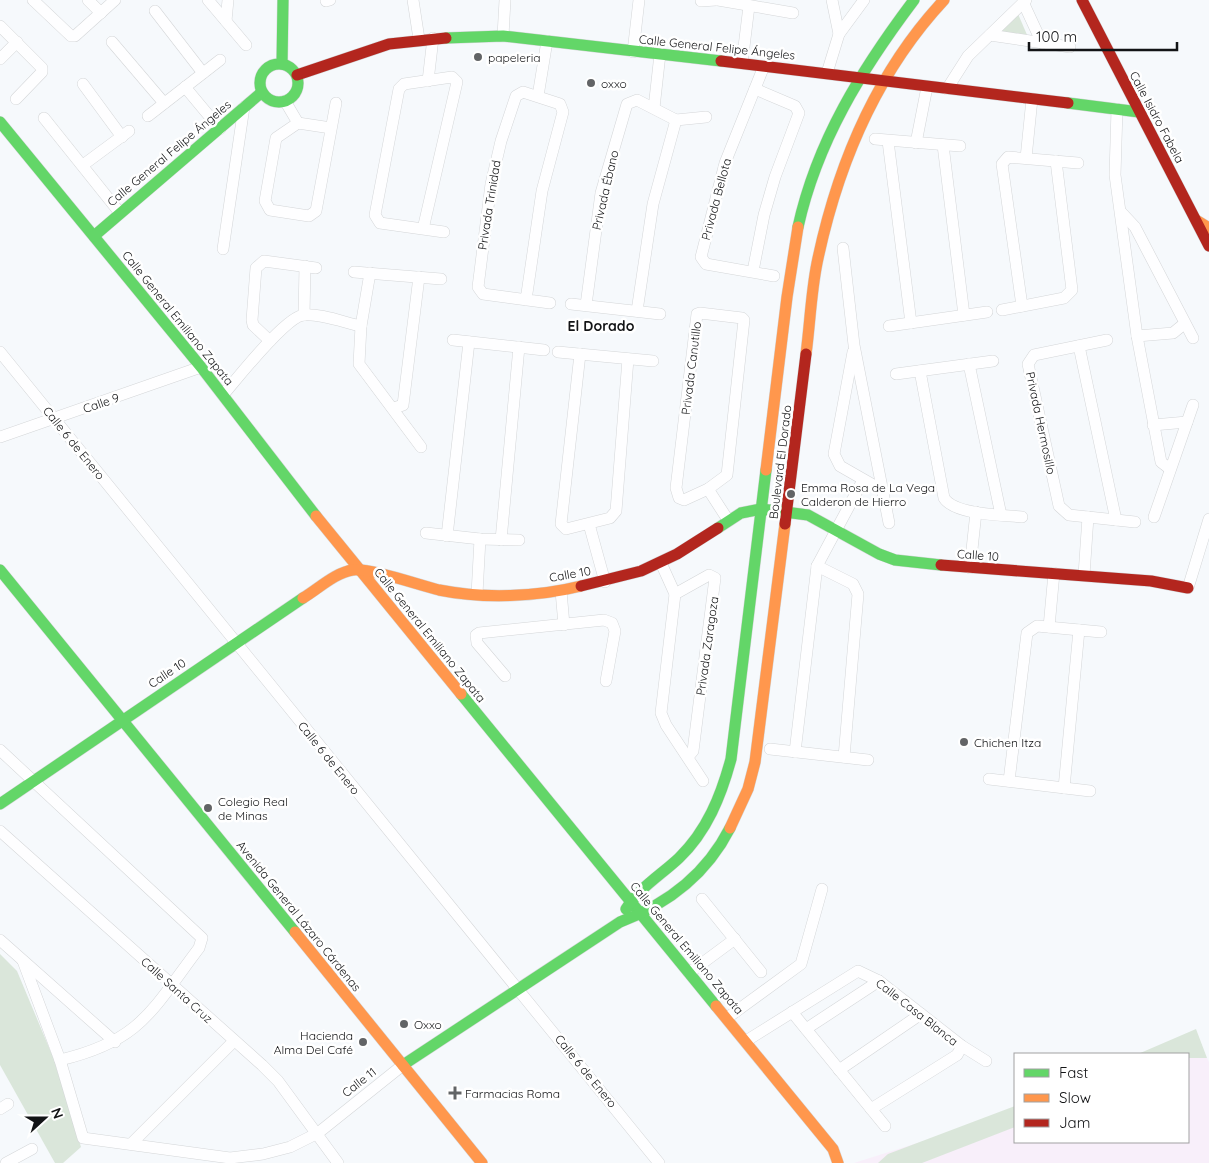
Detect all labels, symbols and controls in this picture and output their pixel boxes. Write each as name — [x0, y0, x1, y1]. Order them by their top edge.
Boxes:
scale bar — [1029, 20, 1176, 52]
text: 100 m — [1036, 27, 1077, 46]
street label: Calle General Felipe Ángeles — [638, 31, 796, 63]
place label: papeleria — [488, 50, 540, 65]
marker: papeleria — [472, 51, 484, 63]
street label: Calle Isidro Fabela — [1126, 69, 1188, 165]
place label: oxxo — [601, 76, 627, 91]
marker: oxxo — [585, 77, 597, 89]
street label: Calle General Felipe Ángeles — [104, 97, 234, 209]
street label: Privada Ébano — [589, 149, 621, 231]
street label: Privada Bellota — [698, 156, 734, 242]
street label: Privada Trinidad — [474, 159, 504, 251]
street label: Calle General Emiliano Zapata — [119, 248, 237, 388]
district label: El Dorado — [568, 317, 635, 335]
street label: Privada Canutillo — [678, 320, 704, 416]
street label: Privada Hermosillo — [1023, 370, 1059, 476]
street label: Calle 9 — [81, 390, 121, 416]
street label: Calle 6 de Enero — [40, 403, 108, 483]
street label: Boulevard El Dorado — [766, 404, 794, 520]
place label: Emma Rosa de La Vega Calderon de Hierro — [801, 480, 935, 509]
marker: Emma Rosa de La Vega Calderon de Hierro — [785, 488, 797, 500]
street label: Calle 10 — [956, 546, 1000, 564]
street label: Calle 10 — [548, 563, 592, 585]
street label: Calle General Emiliano Zapata — [371, 565, 489, 705]
street label: Privada Zaragoza — [693, 595, 721, 697]
street label: Calle 10 — [145, 655, 189, 691]
street label: Calle 6 de Enero — [295, 718, 363, 798]
place label: Chichen Itza — [974, 735, 1041, 750]
marker: Chichen Itza — [958, 736, 970, 748]
place label: Colegio Real de Minas — [218, 794, 288, 823]
marker: Colegio Real de Minas — [202, 802, 214, 814]
street label: Avenida General Lázaro Cárdenas — [234, 838, 365, 995]
street label: Calle General Emiliano Zapata — [627, 879, 747, 1017]
street label: Calle Santa Cruz — [138, 954, 216, 1026]
street label: Calle Casa Blanca — [873, 975, 961, 1049]
place label: Oxxo — [414, 1017, 442, 1032]
marker: Oxxo — [398, 1018, 410, 1030]
place label: Hacienda Alma Del Café — [274, 1028, 353, 1057]
street label: Calle 6 de Enero — [552, 1031, 620, 1111]
marker: Hacienda Alma Del Café — [357, 1036, 369, 1048]
legend — [1014, 1053, 1189, 1143]
text: Fast — [1059, 1063, 1088, 1082]
street label: Calle 11 — [339, 1064, 379, 1100]
place label: Farmacias Roma — [465, 1086, 560, 1101]
marker: Farmacias Roma — [449, 1087, 461, 1099]
text: Slow — [1059, 1088, 1091, 1107]
north arrow — [20, 1093, 70, 1143]
text: N — [47, 1105, 67, 1121]
text: Jam — [1059, 1113, 1090, 1132]

